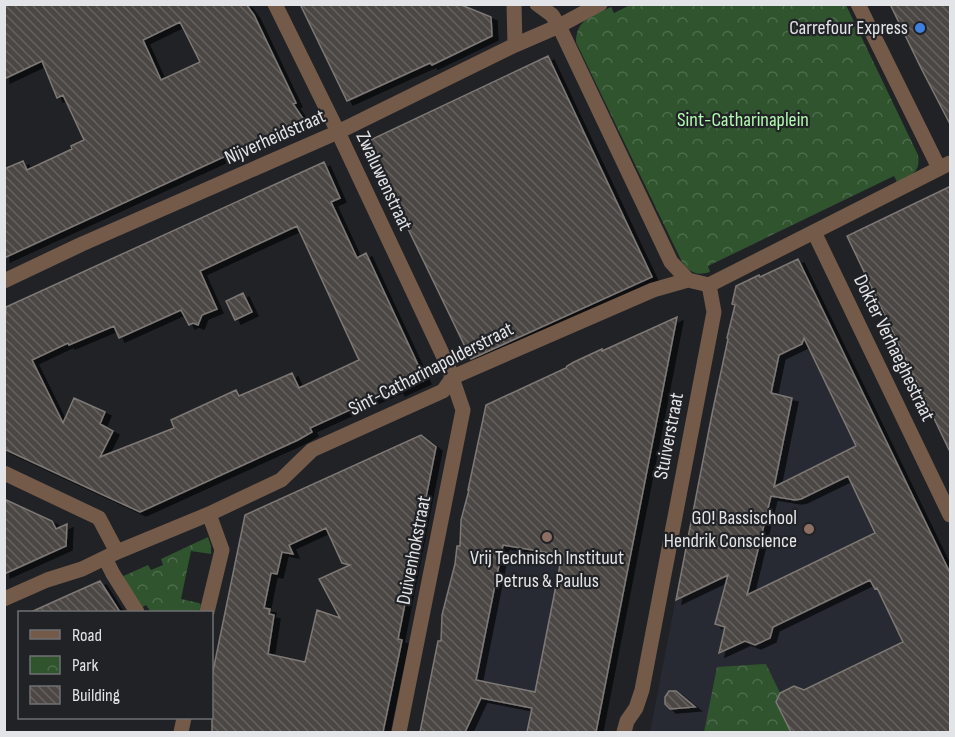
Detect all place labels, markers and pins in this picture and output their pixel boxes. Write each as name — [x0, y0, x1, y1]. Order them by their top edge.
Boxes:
place label: Carrefour Express — [789, 16, 908, 40]
marker: Carrefour Express — [913, 21, 927, 35]
place label: GO! Bassischool Hendrik Conscience — [664, 506, 797, 553]
marker: GO! Bassischool Hendrik Conscience — [802, 522, 816, 536]
marker: Vrij Technisch Instituut Petrus & Paulus — [540, 530, 554, 544]
place label: Vrij Technisch Instituut Petrus & Paulus — [470, 546, 624, 593]

